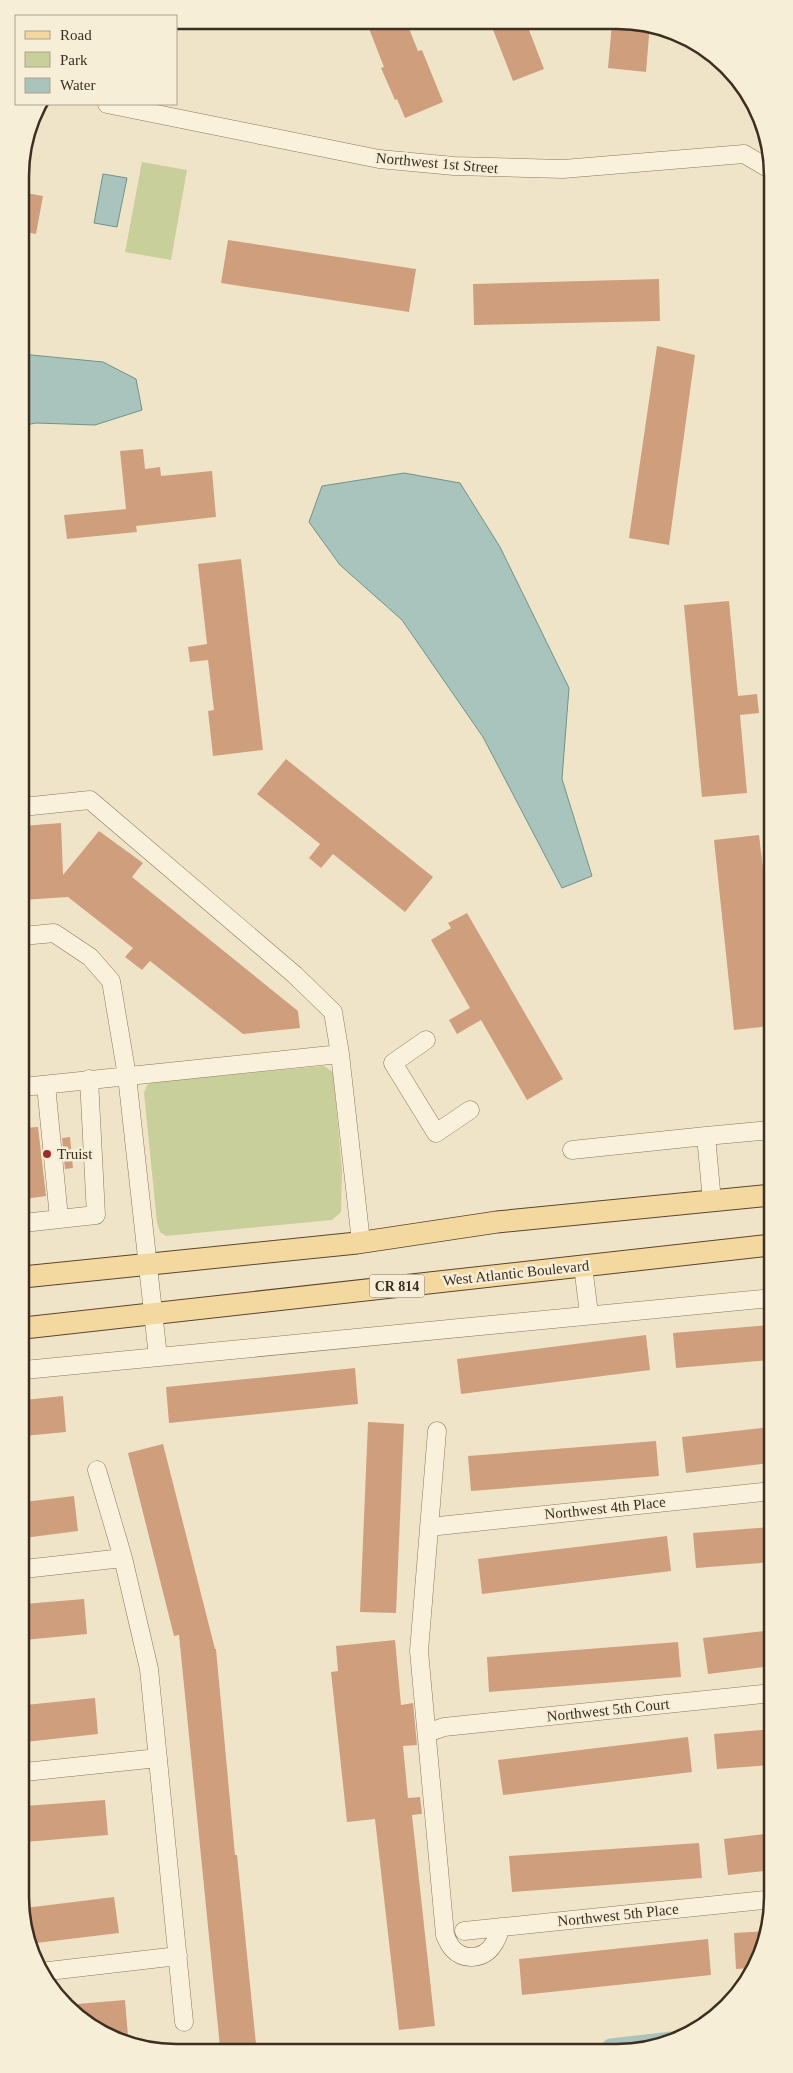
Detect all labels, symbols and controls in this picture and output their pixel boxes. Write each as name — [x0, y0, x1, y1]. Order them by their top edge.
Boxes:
legend — [15, 15, 178, 105]
text: Road — [60, 27, 92, 43]
text: Park — [60, 52, 88, 68]
text: Water — [60, 77, 95, 93]
street label: Northwest 1st Street — [375, 150, 500, 176]
place label: Truist — [57, 1146, 93, 1162]
marker: Truist — [41, 1148, 53, 1160]
street label: West Atlantic Boulevard — [442, 1257, 590, 1289]
road number: CR 814 — [370, 1274, 424, 1298]
street label: Northwest 4th Place — [544, 1494, 667, 1522]
street label: Northwest 5th Court — [546, 1696, 671, 1724]
street label: Northwest 5th Place — [557, 1901, 680, 1929]

